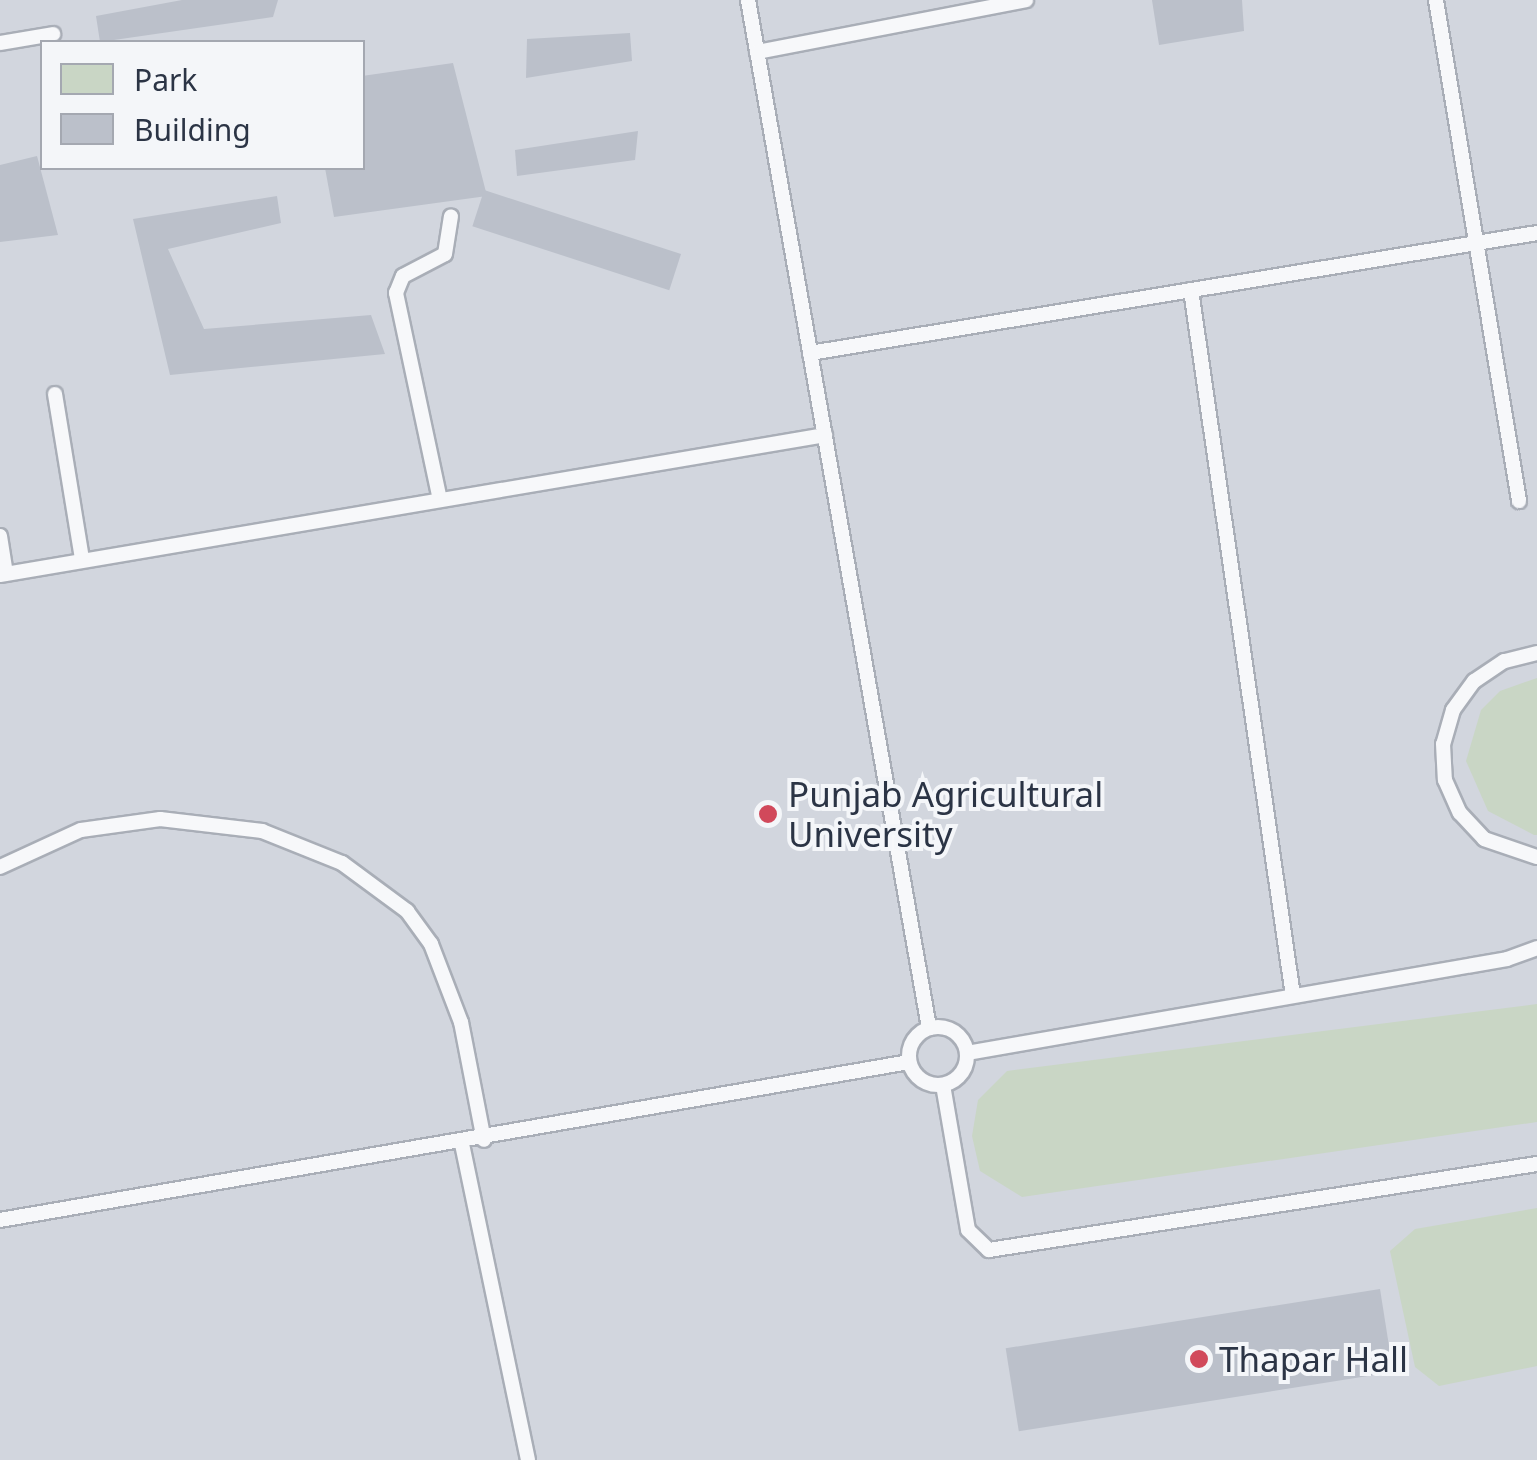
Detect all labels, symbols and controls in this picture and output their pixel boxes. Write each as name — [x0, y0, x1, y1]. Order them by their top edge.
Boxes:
legend — [40, 40, 365, 170]
text: Park — [134, 59, 197, 100]
text: Building — [134, 109, 251, 150]
place label: Punjab Agricultural University — [788, 773, 1103, 855]
marker: Punjab Agricultural University — [757, 803, 779, 825]
place label: Thapar Hall — [1219, 1338, 1408, 1380]
marker: Thapar Hall — [1188, 1348, 1210, 1370]

